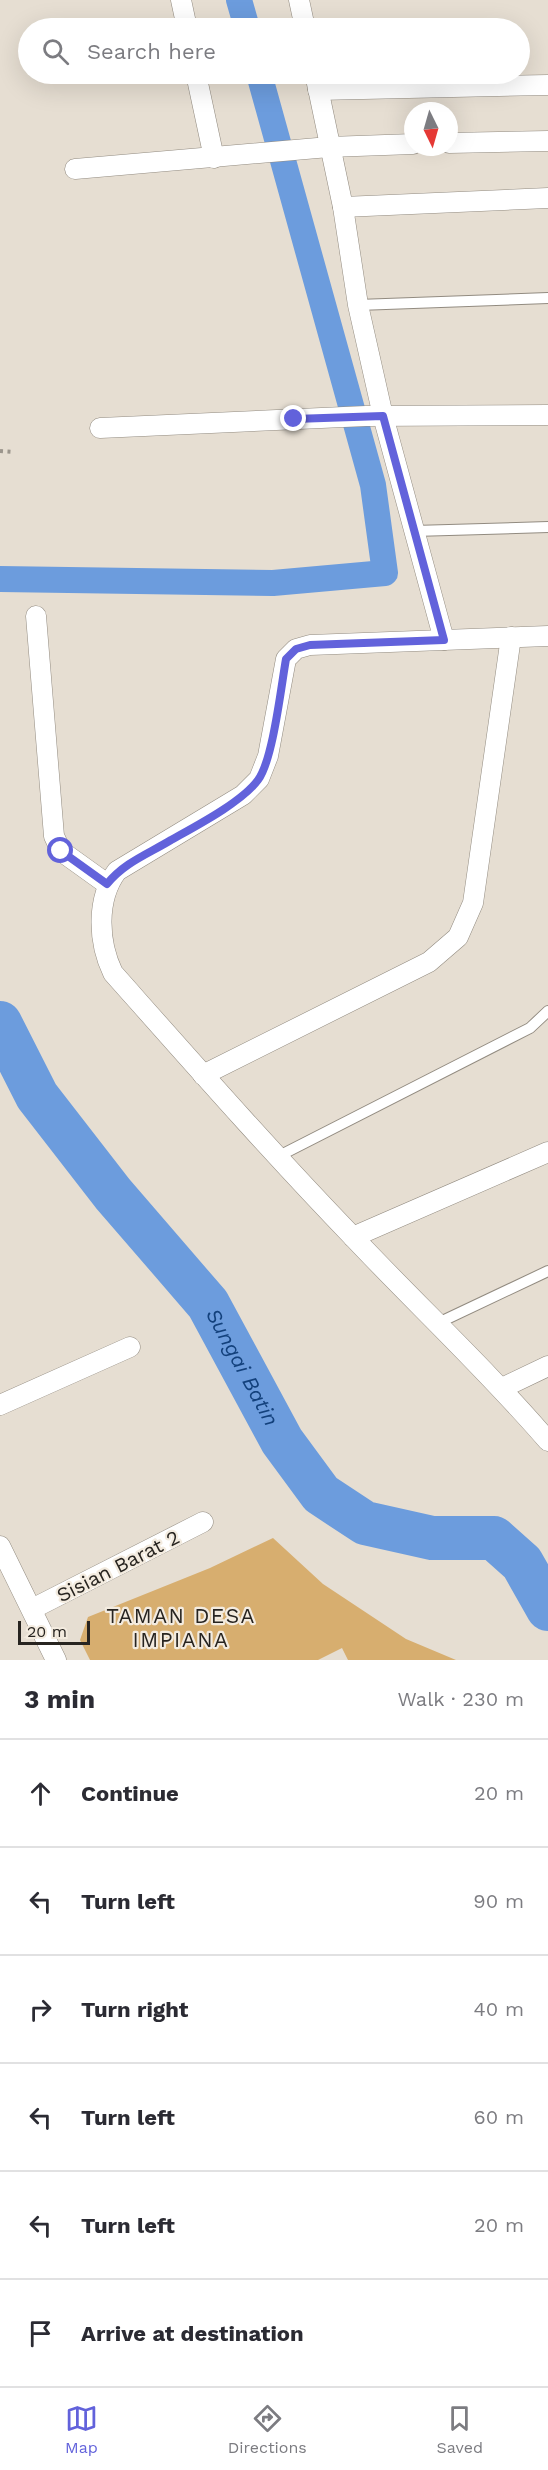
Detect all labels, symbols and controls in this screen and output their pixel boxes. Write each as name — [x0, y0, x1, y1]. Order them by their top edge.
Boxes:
search box — [18, 18, 530, 84]
icon: search — [39, 35, 72, 68]
text: Search here — [87, 39, 216, 64]
north arrow — [404, 102, 458, 156]
route end — [280, 405, 306, 431]
route start — [47, 837, 73, 863]
water label: Sungai Batin — [201, 1304, 284, 1430]
street label: Sisian Barat 2 — [53, 1525, 183, 1607]
district label: TAMAN DESA IMPIANA — [106, 1603, 256, 1652]
scale bar — [18, 1618, 90, 1646]
text: 20 m — [27, 1622, 67, 1641]
text: 3 min — [24, 1684, 95, 1714]
text: Walk · 230 m — [397, 1687, 524, 1711]
icon: ahead — [24, 1777, 57, 1810]
text: Continue — [81, 1781, 179, 1806]
text: 20 m — [474, 1781, 524, 1805]
icon: left — [24, 1885, 57, 1918]
text: Turn left — [81, 1889, 175, 1914]
text: 90 m — [473, 1889, 524, 1913]
icon: right — [24, 1993, 57, 2026]
text: Turn right — [81, 1997, 188, 2022]
text: 40 m — [473, 1997, 524, 2021]
icon: left — [24, 2101, 57, 2134]
text: Turn left — [81, 2105, 175, 2130]
text: 60 m — [474, 2105, 524, 2129]
icon: left — [24, 2209, 57, 2242]
text: Turn left — [81, 2213, 175, 2238]
text: 20 m — [474, 2213, 524, 2237]
icon: arrive — [24, 2317, 57, 2350]
text: Arrive at destination — [81, 2321, 304, 2346]
tab: Map — [65, 2402, 98, 2457]
tab: Directions — [228, 2402, 307, 2457]
tab: Saved — [437, 2402, 483, 2457]

